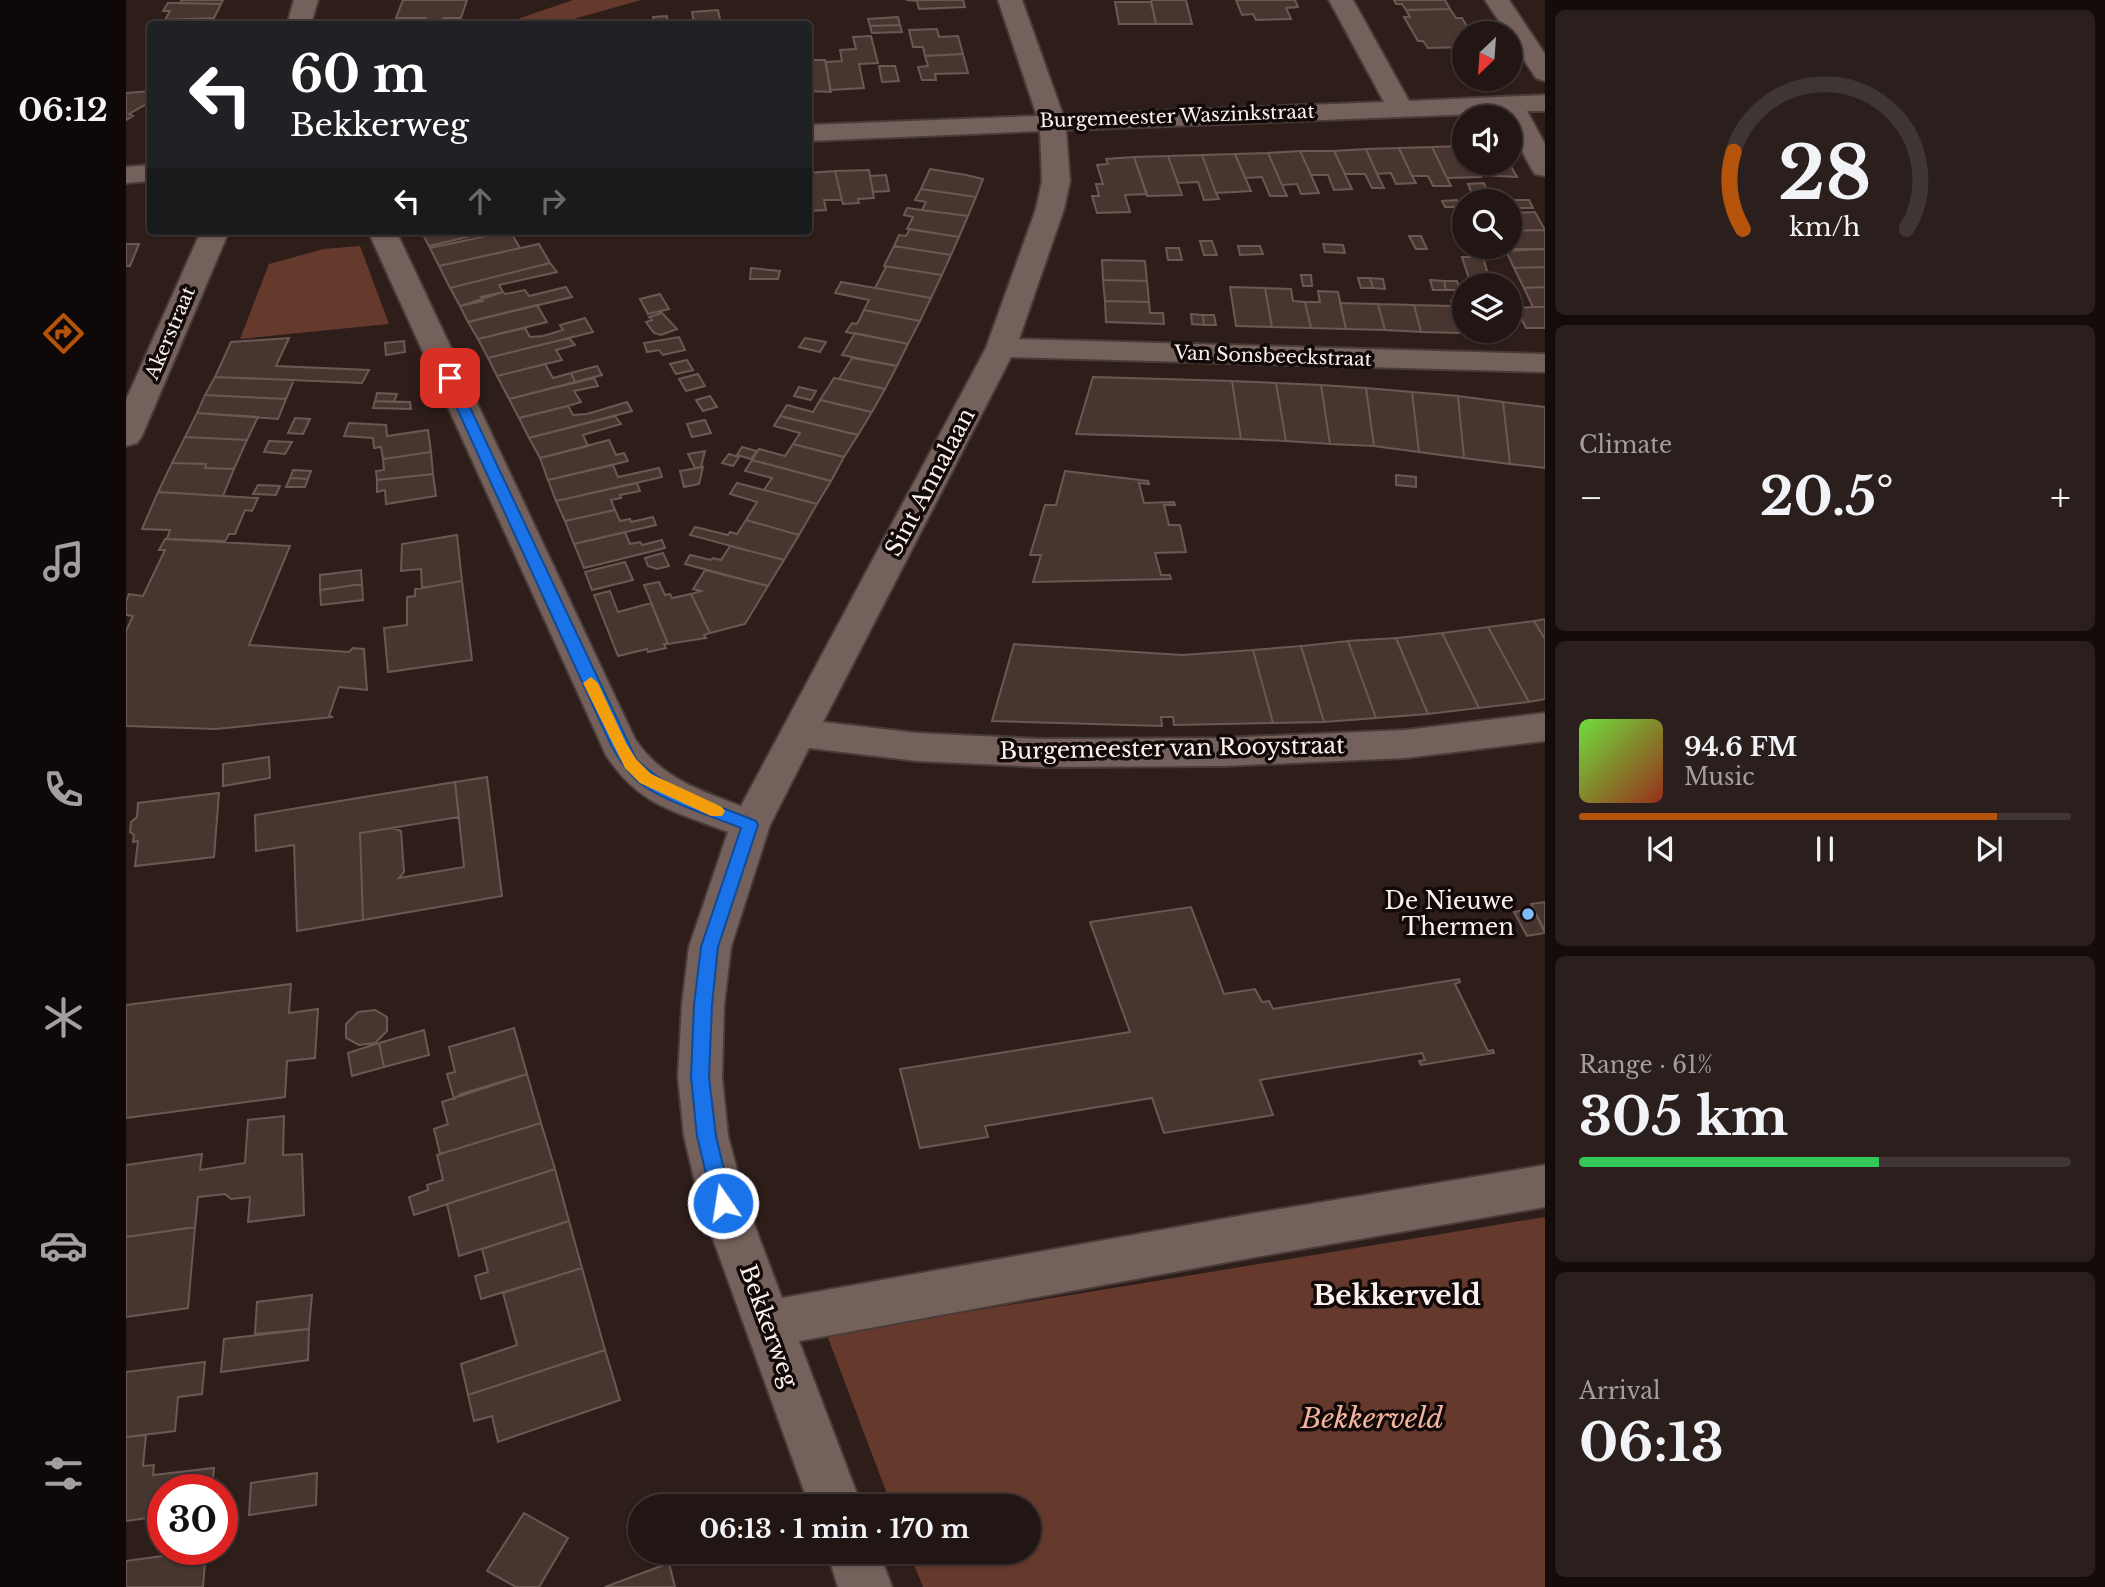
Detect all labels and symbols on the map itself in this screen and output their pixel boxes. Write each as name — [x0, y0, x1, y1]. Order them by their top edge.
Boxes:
north arrow — [1452, 21, 1522, 91]
street label: Burgemeester Waszinkstraat — [1039, 100, 1316, 132]
street label: Akerstraat — [140, 282, 200, 384]
street label: Van Sonsbeeckstraat — [1173, 341, 1373, 371]
pin — [420, 348, 480, 408]
street label: Sint Annalaan — [879, 403, 981, 561]
street label: Burgemeester van Rooystraat — [999, 731, 1345, 765]
place label: De Nieuwe Thermen — [1385, 887, 1514, 941]
marker: De Nieuwe Thermen — [1520, 906, 1536, 922]
position arrow — [686, 1166, 760, 1240]
street label: Bekkerweg — [734, 1261, 804, 1391]
district label: Bekkerveld — [1313, 1278, 1481, 1313]
park label: Bekkerveld — [1300, 1401, 1443, 1436]
speed limit sign: 30 — [147, 1474, 238, 1565]

